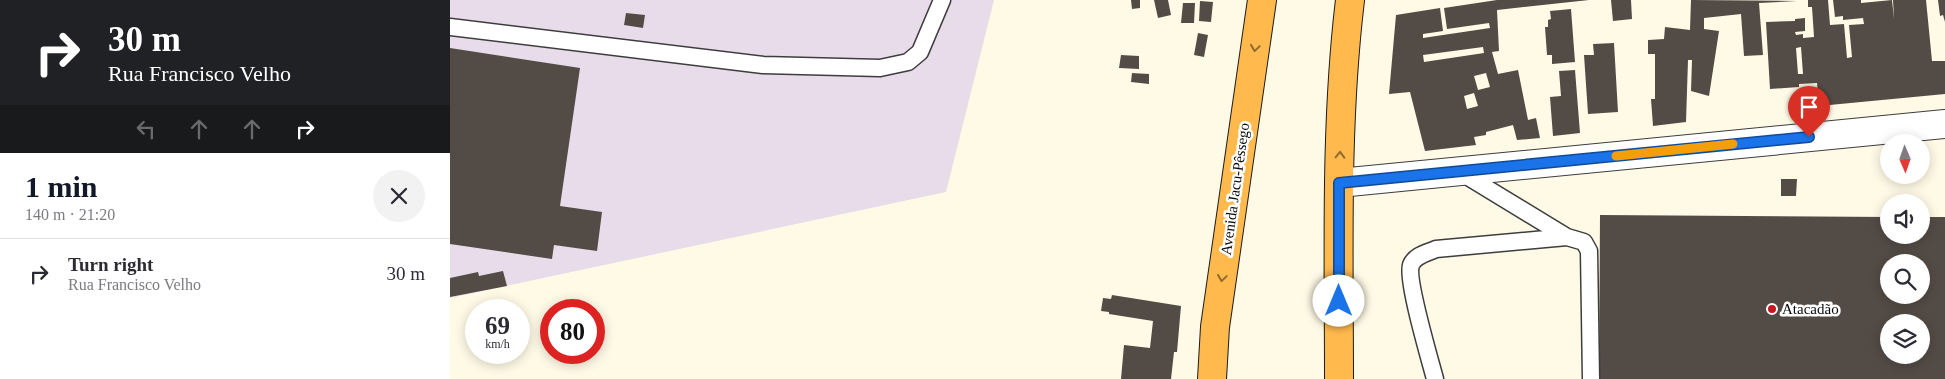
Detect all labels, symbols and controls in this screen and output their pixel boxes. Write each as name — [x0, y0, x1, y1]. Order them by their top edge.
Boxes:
icon: right — [25, 20, 90, 85]
text: 30 m — [108, 20, 181, 59]
one-way arrow — [1250, 45, 1261, 53]
text: Rua Francisco Velho — [108, 61, 291, 86]
pin — [1788, 86, 1830, 137]
icon: arrive — [1795, 93, 1823, 121]
icon: left — [132, 115, 160, 143]
icon: ahead — [185, 115, 213, 143]
icon: ahead — [238, 115, 266, 143]
icon: right — [291, 115, 319, 143]
street label: Avenida Jacu-Pêssego — [1218, 122, 1252, 256]
north arrow — [1880, 134, 1930, 184]
map controls — [1880, 134, 1930, 364]
one-way arrow — [1335, 151, 1346, 159]
text: 1 min — [25, 170, 98, 203]
button: close — [373, 170, 425, 222]
button: sound — [1880, 194, 1930, 244]
text: 140 m · 21:20 — [25, 206, 115, 223]
text: Turn right — [68, 254, 153, 275]
button: search — [1880, 254, 1930, 304]
icon: right — [25, 260, 53, 288]
text: 30 m — [386, 263, 425, 284]
position arrow — [1312, 274, 1364, 326]
one-way arrow — [1217, 275, 1228, 283]
text: Rua Francisco Velho — [68, 276, 201, 293]
speed limit sign: 80 — [540, 299, 605, 364]
place label: Atacadão — [1782, 301, 1839, 317]
marker: Atacadão — [1766, 303, 1778, 315]
text: 69 — [485, 312, 510, 339]
button: layers — [1880, 314, 1930, 364]
text: km/h — [485, 337, 510, 351]

